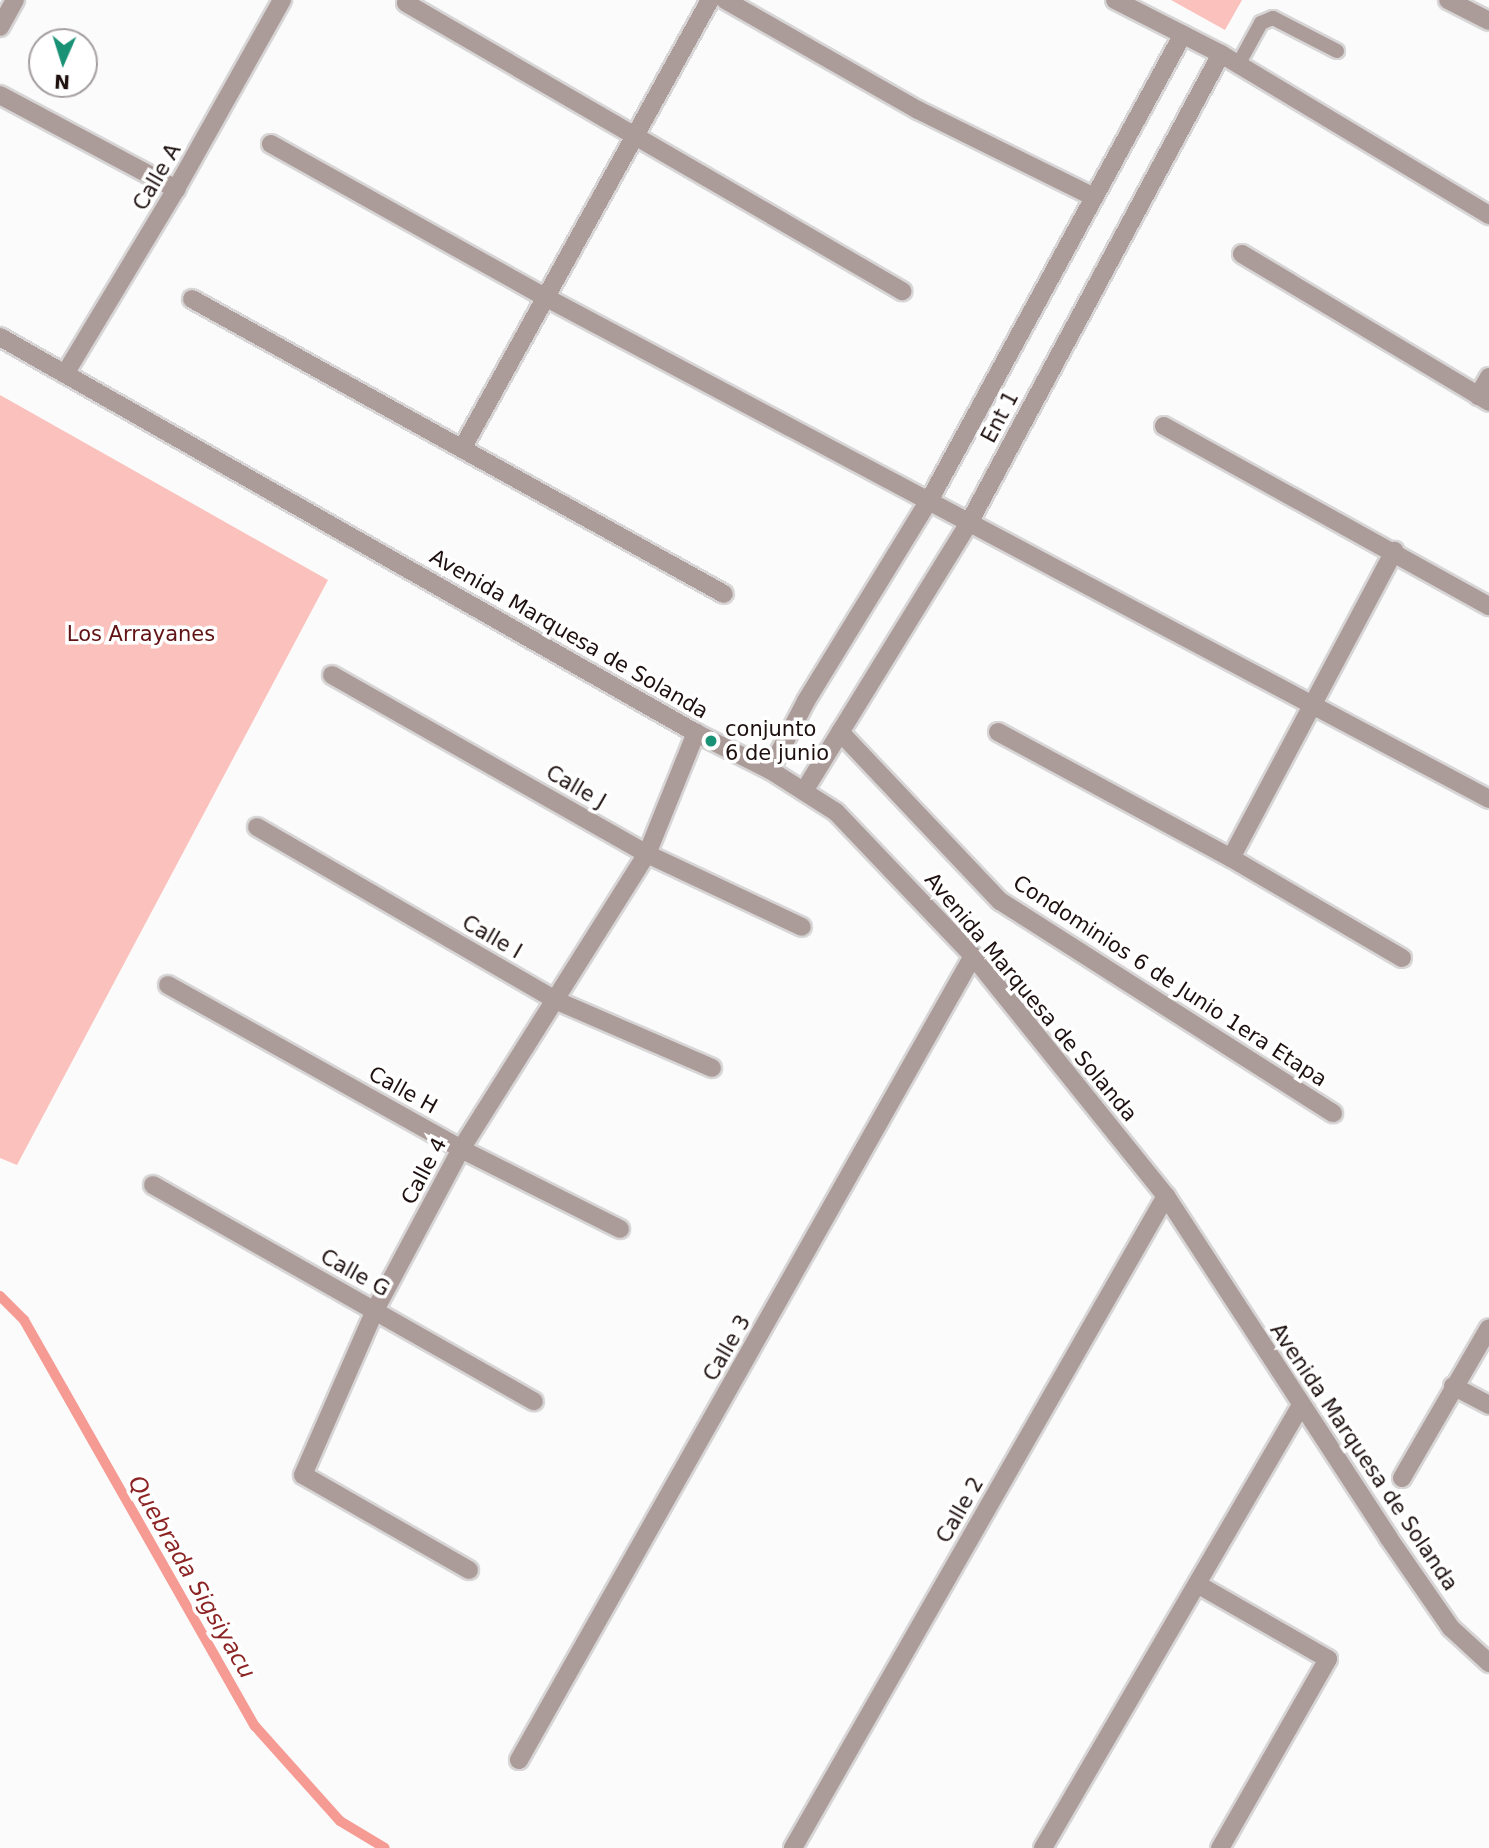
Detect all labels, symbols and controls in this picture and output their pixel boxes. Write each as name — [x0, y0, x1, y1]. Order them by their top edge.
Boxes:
north arrow — [28, 28, 98, 98]
text: N — [53, 71, 71, 93]
street label: Calle A — [128, 139, 186, 215]
street label: Ent 1 — [976, 387, 1024, 447]
street label: Avenida Marquesa de Solanda — [425, 544, 713, 724]
park label: Los Arrayanes — [67, 621, 215, 647]
place label: conjunto 6 de junio — [725, 716, 829, 766]
marker: conjunto 6 de junio — [703, 733, 719, 749]
street label: Calle J — [542, 760, 610, 814]
street label: Avenida Marquesa de Solanda — [919, 867, 1143, 1127]
street label: Condominios 6 de Junio 1era Etapa — [1008, 870, 1332, 1092]
street label: Calle I — [458, 910, 526, 964]
street label: Calle H — [364, 1061, 442, 1119]
street label: Calle 4 — [396, 1133, 452, 1209]
street label: Calle G — [316, 1244, 394, 1302]
street label: Calle 3 — [698, 1310, 756, 1386]
street label: Avenida Marquesa de Solanda — [1265, 1319, 1463, 1595]
water label: Quebrada Sigsiyacu — [123, 1471, 261, 1683]
street label: Calle 2 — [931, 1472, 989, 1548]

